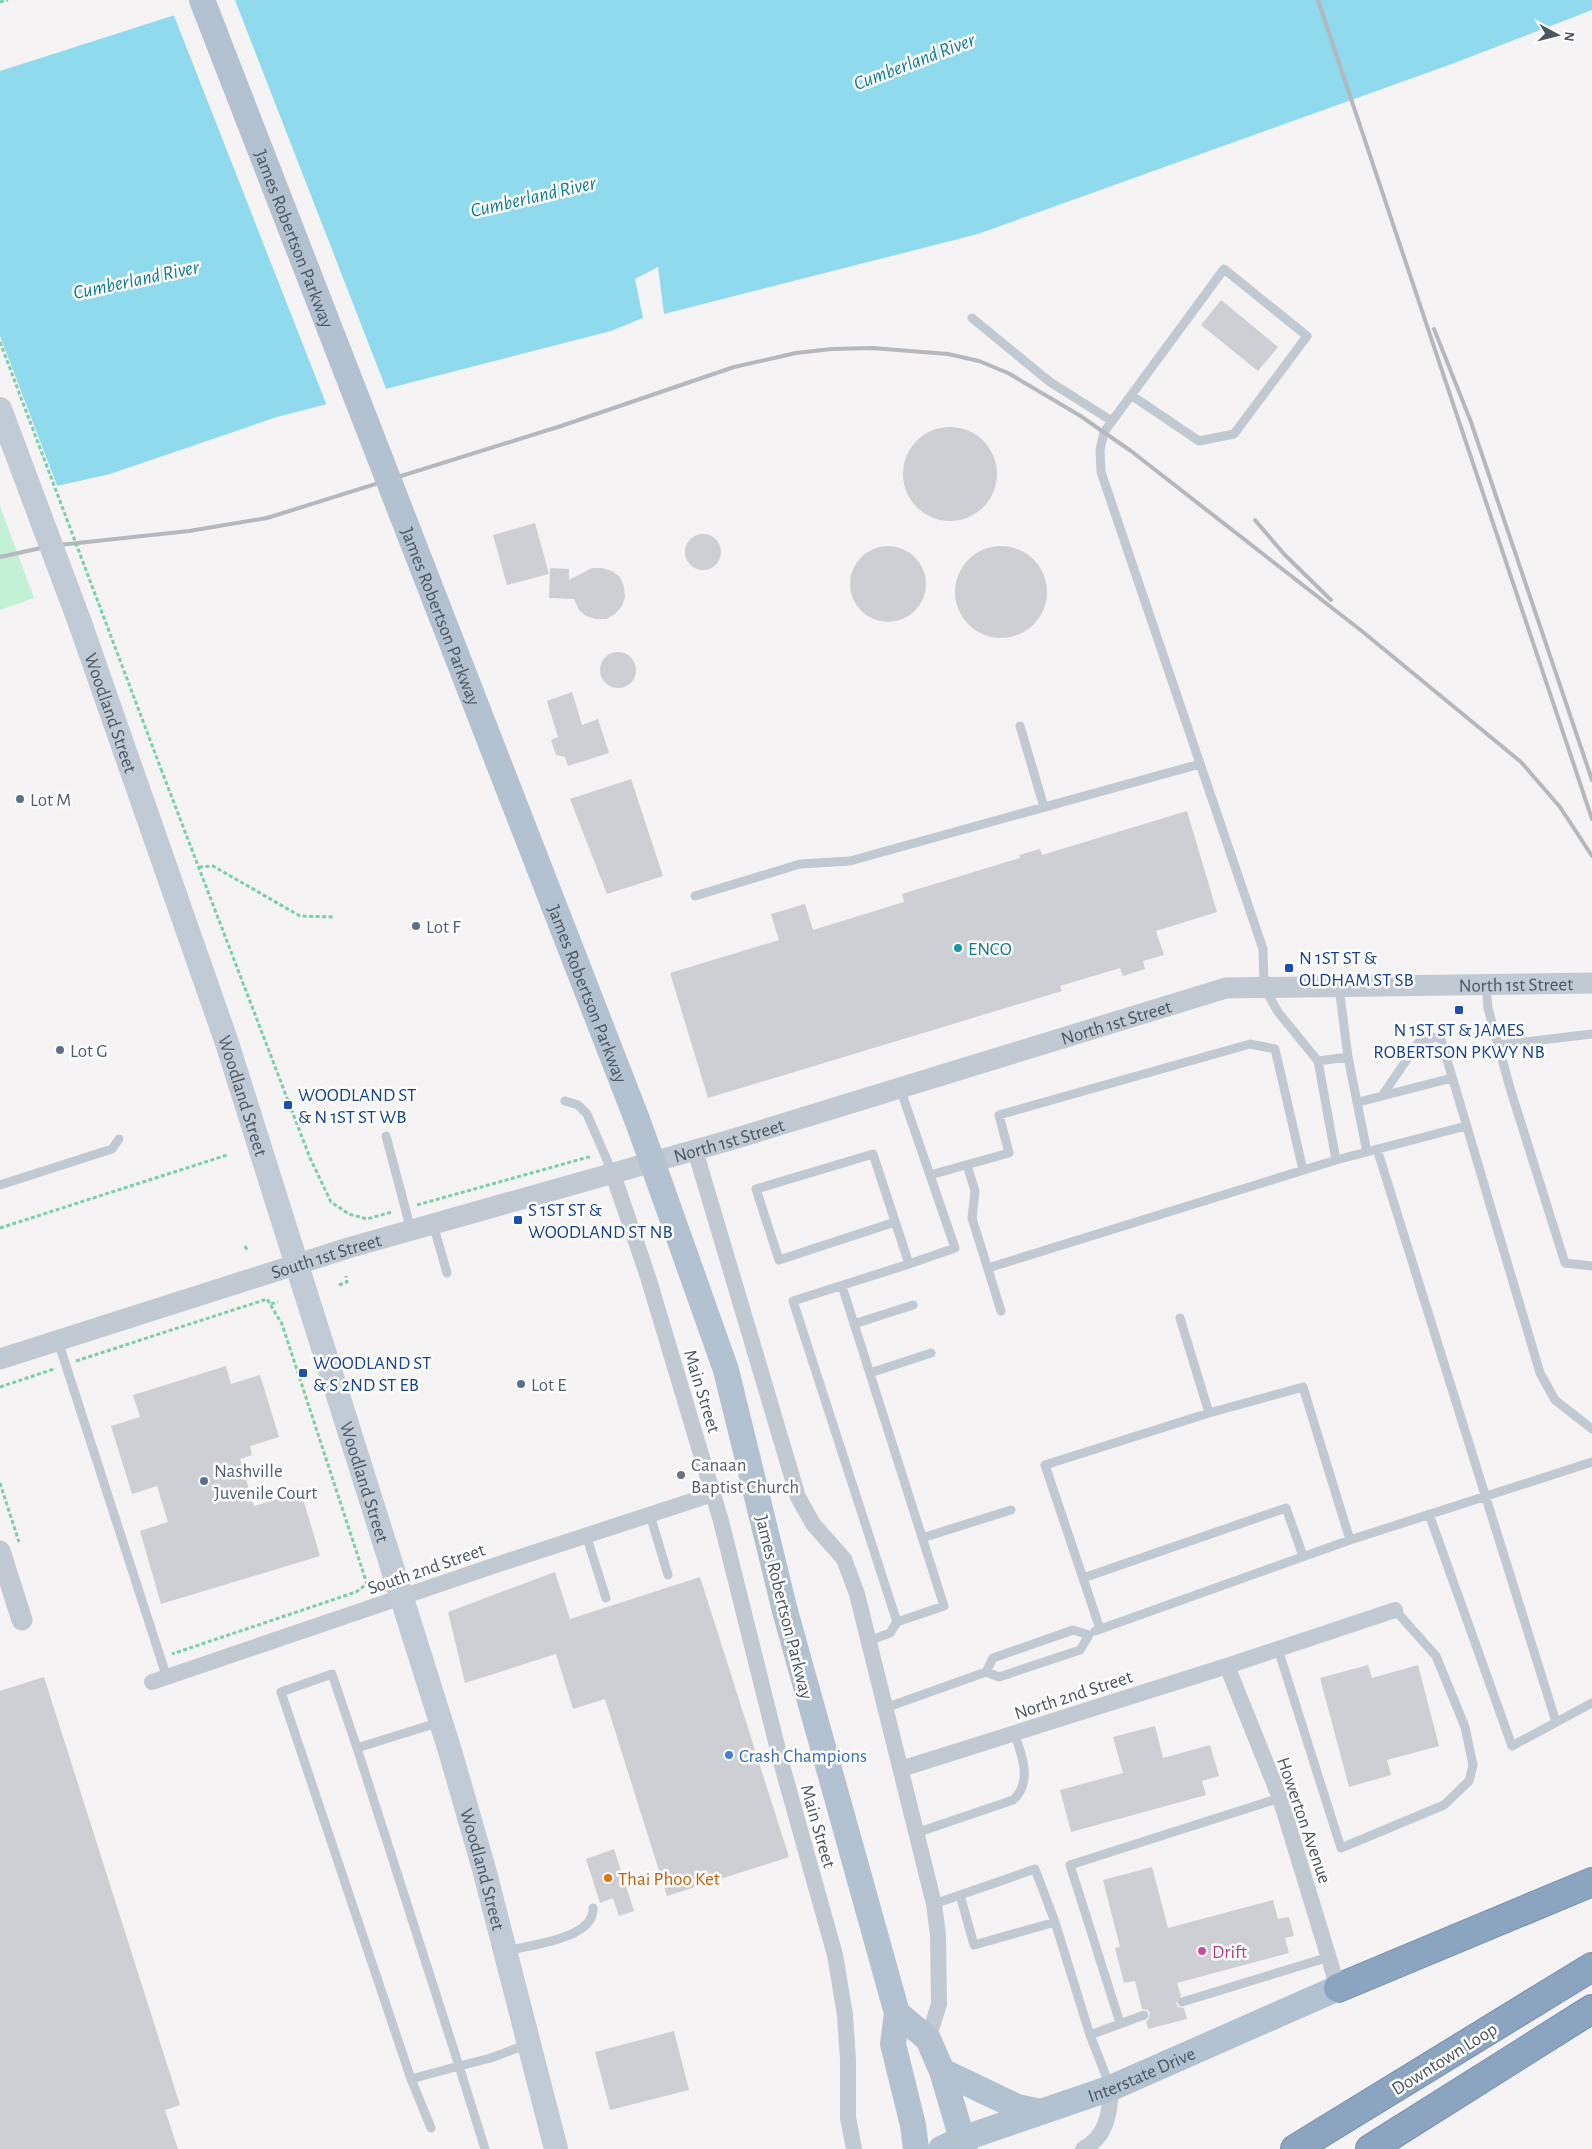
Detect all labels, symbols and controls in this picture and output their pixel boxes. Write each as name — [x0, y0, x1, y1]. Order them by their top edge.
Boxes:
north arrow — [1532, 10, 1582, 60]
water label: Cumberland River — [851, 29, 978, 94]
text: N — [1561, 31, 1576, 42]
street label: James Robertson Parkway — [250, 147, 336, 331]
water label: Cumberland River — [469, 173, 598, 221]
water label: Cumberland River — [71, 257, 201, 303]
street label: James Robertson Parkway — [397, 525, 483, 708]
street label: Woodland Street — [80, 651, 140, 776]
place label: Lot M — [30, 791, 71, 810]
marker: Lot M — [14, 793, 26, 805]
street label: James Robertson Parkway — [544, 902, 630, 1086]
place label: Lot F — [426, 918, 461, 937]
marker: Lot F — [410, 920, 422, 932]
place label: ENCO — [968, 940, 1012, 959]
marker: ENCO — [952, 942, 964, 954]
place label: N 1ST ST & OLDHAM ST SB — [1299, 949, 1414, 990]
marker: N 1ST ST & OLDHAM ST SB — [1283, 962, 1295, 974]
street label: North 1st Street — [1459, 975, 1573, 996]
street label: North 1st Street — [1059, 997, 1174, 1049]
marker: N 1ST ST & JAMES ROBERTSON PKWY NB — [1453, 1004, 1465, 1016]
place label: N 1ST ST & JAMES ROBERTSON PKWY NB — [1373, 1021, 1545, 1062]
street label: Woodland Street — [214, 1033, 270, 1159]
place label: Lot G — [70, 1042, 108, 1061]
marker: Lot G — [54, 1044, 66, 1056]
place label: WOODLAND ST & N 1ST ST WB — [298, 1086, 416, 1127]
marker: WOODLAND ST & N 1ST ST WB — [282, 1099, 294, 1111]
street label: North 1st Street — [672, 1116, 787, 1167]
place label: S 1ST ST & WOODLAND ST NB — [528, 1201, 673, 1242]
marker: S 1ST ST & WOODLAND ST NB — [512, 1214, 524, 1226]
street label: South 1st Street — [269, 1231, 384, 1283]
street label: Main Street — [680, 1348, 723, 1435]
place label: WOODLAND ST & S 2ND ST EB — [313, 1354, 431, 1395]
marker: WOODLAND ST & S 2ND ST EB — [297, 1367, 309, 1379]
place label: Lot E — [531, 1376, 566, 1395]
marker: Lot E — [515, 1378, 527, 1390]
street label: Woodland Street — [336, 1420, 392, 1545]
place label: Canaan Baptist Church — [691, 1456, 799, 1497]
place label: Nashville Juvenile Court — [214, 1462, 317, 1503]
marker: Canaan Baptist Church — [675, 1469, 687, 1481]
marker: Nashville Juvenile Court — [198, 1475, 210, 1487]
street label: James Robertson Parkway — [751, 1513, 816, 1701]
street label: South 2nd Street — [365, 1540, 488, 1598]
street label: North 2nd Street — [1012, 1667, 1135, 1723]
place label: Crash Champions — [739, 1747, 867, 1766]
marker: Crash Champions — [723, 1749, 735, 1761]
street label: Howerton Avenue — [1273, 1755, 1334, 1886]
street label: Main Street — [797, 1783, 839, 1870]
street label: Woodland Street — [456, 1806, 507, 1932]
place label: Thai Phoo Ket — [618, 1870, 720, 1889]
marker: Thai Phoo Ket — [602, 1872, 614, 1884]
place label: Drift — [1212, 1943, 1247, 1962]
marker: Drift — [1196, 1945, 1208, 1957]
street label: Downtown Loop — [1389, 2019, 1501, 2099]
street label: Interstate Drive — [1086, 2044, 1198, 2106]

